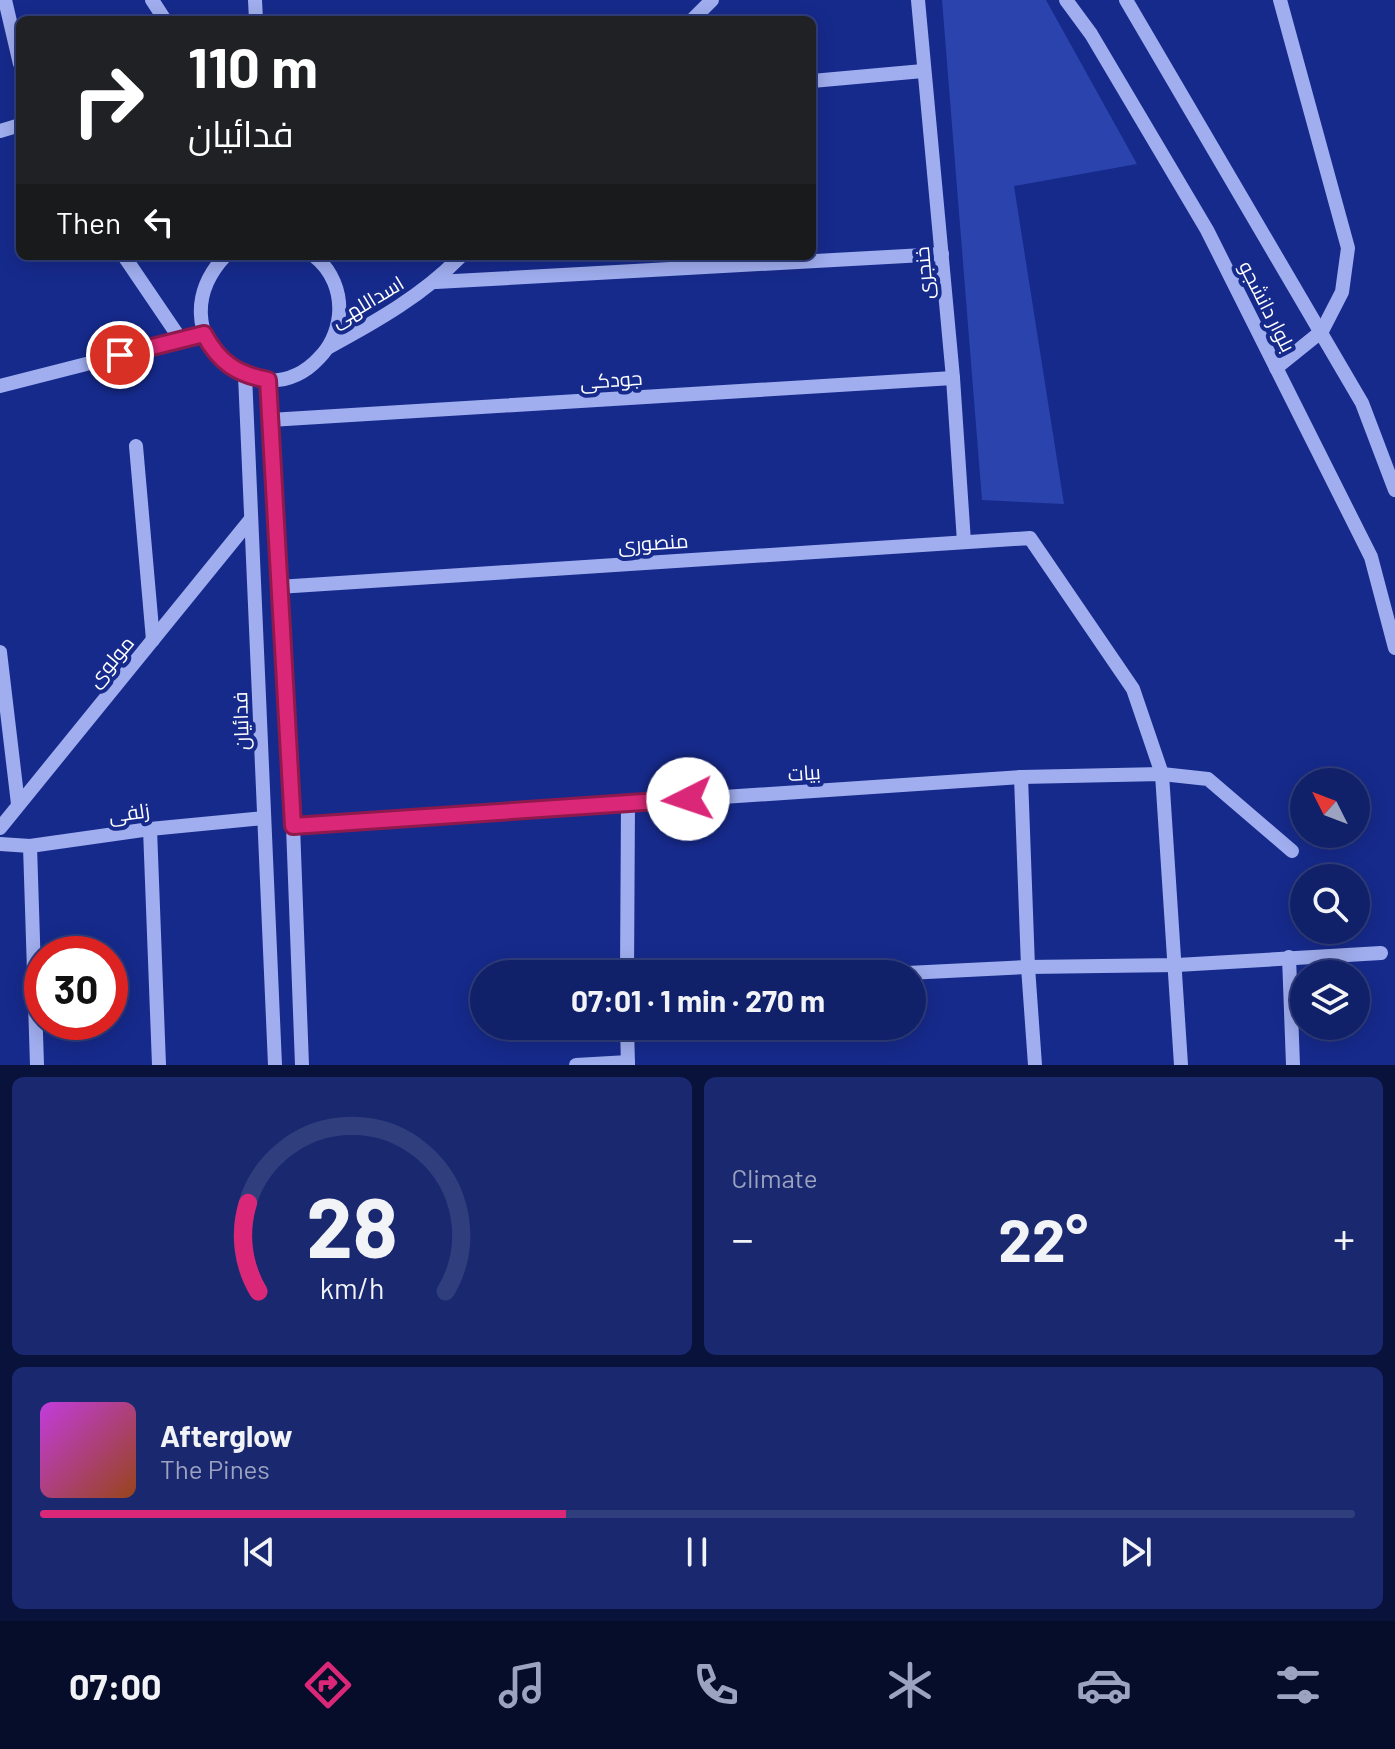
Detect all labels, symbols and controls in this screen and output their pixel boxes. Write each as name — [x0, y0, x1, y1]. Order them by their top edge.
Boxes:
text: 110 m — [188, 32, 318, 99]
icon: right — [56, 48, 160, 152]
text: فدائیان — [188, 111, 294, 154]
icon: left — [137, 200, 181, 244]
text: Then — [56, 204, 121, 240]
street label: خنجری — [909, 245, 939, 300]
street label: بلوار دانشجو — [1234, 256, 1301, 356]
street label: اسداللهی — [326, 270, 409, 334]
pin — [86, 321, 154, 389]
icon: arrive — [98, 333, 142, 377]
street label: جودکی — [579, 365, 643, 395]
street label: منصوری — [617, 528, 689, 558]
street label: مولوی — [82, 631, 140, 693]
street label: فدائیان — [227, 691, 255, 751]
position arrow — [646, 757, 730, 841]
street label: بیات — [787, 759, 821, 785]
north arrow — [1290, 768, 1370, 848]
map controls — [1290, 768, 1370, 1040]
street label: زلفی — [107, 797, 151, 829]
button: search — [1290, 864, 1370, 944]
speed limit sign: 30 — [24, 936, 128, 1040]
button: layers — [1290, 960, 1370, 1040]
text: 07:01 · 1 min · 270 m — [571, 982, 825, 1018]
text: Climate — [732, 1162, 818, 1193]
text: 28 — [306, 1175, 398, 1275]
text: 22° — [998, 1202, 1088, 1274]
text: − — [732, 1211, 754, 1264]
text: + — [1333, 1211, 1355, 1264]
text: km/h — [319, 1270, 384, 1305]
text: Afterglow — [160, 1417, 293, 1453]
text: The Pines — [160, 1453, 270, 1484]
icon: previous — [237, 1530, 281, 1574]
icon: pause — [675, 1530, 719, 1574]
icon: next — [1114, 1530, 1158, 1574]
icon: directions — [300, 1657, 356, 1713]
icon: music — [494, 1657, 550, 1713]
icon: phone — [688, 1657, 744, 1713]
icon: climate — [882, 1657, 938, 1713]
icon: car — [1076, 1657, 1132, 1713]
icon: filters — [1270, 1657, 1326, 1713]
text: 07:00 — [69, 1664, 162, 1707]

